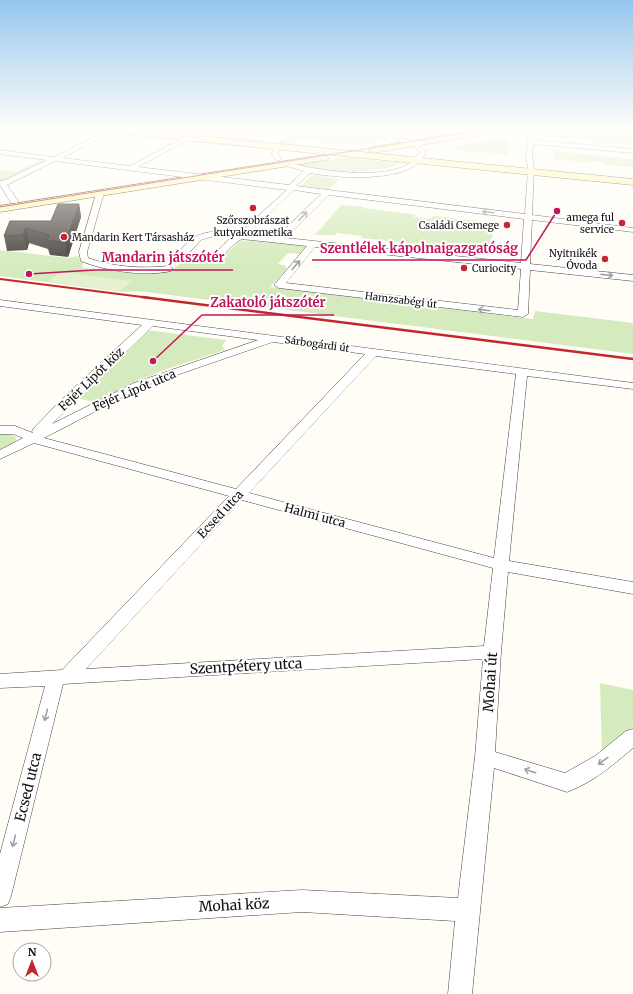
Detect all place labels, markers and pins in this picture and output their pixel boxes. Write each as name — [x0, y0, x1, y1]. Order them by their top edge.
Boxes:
marker: Szőrszobrászat kutyakozmetika — [248, 203, 258, 213]
place label: amega ful service — [567, 211, 614, 236]
place label: Szőrszobrászat kutyakozmetika — [214, 214, 293, 239]
marker: amega ful service — [617, 218, 627, 228]
place label: Családi Csemege — [419, 219, 499, 232]
marker: Családi Csemege — [502, 220, 512, 230]
place label: Mandarin Kert Társasház — [72, 231, 195, 244]
marker: Mandarin Kert Társasház — [59, 232, 69, 242]
callout: Szentlélek kápolnaigazgatóság — [312, 235, 526, 260]
callout: Mandarin játszótér — [94, 245, 233, 270]
place label: Nyitnikék Óvoda — [549, 247, 598, 272]
marker: Nyitnikék Óvoda — [600, 254, 610, 264]
place label: Curiocity — [472, 262, 516, 275]
marker: Curiocity — [459, 263, 469, 273]
callout: Zakatoló játszótér — [202, 290, 334, 315]

